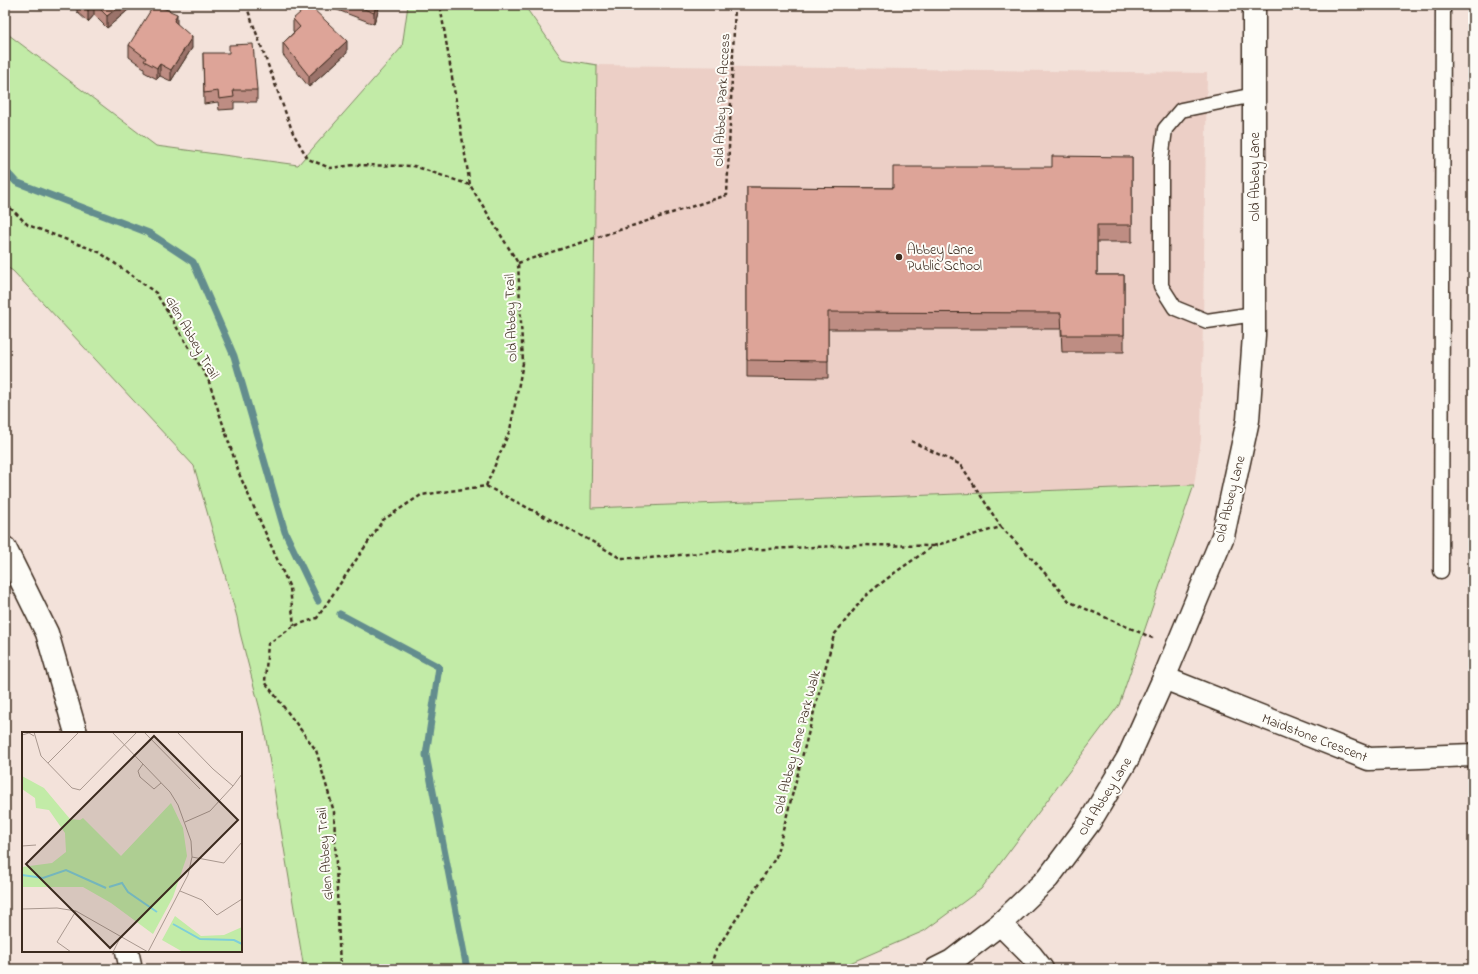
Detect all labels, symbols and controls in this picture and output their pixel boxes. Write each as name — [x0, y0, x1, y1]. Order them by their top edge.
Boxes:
street label: Old Abbey Park Access — [709, 33, 737, 168]
street label: Old Abbey Lane — [1245, 132, 1267, 222]
place label: Abbey Lane Public School — [907, 240, 982, 277]
marker: Abbey Lane Public School — [894, 252, 904, 262]
street label: Old Abbey Trail — [499, 273, 525, 362]
street label: Glen Abbey Trail — [158, 292, 224, 384]
street label: Old Abbey Lane — [1209, 453, 1253, 546]
street label: Old Abbey Lane Park Walk — [768, 667, 828, 817]
street label: Maidstone Crescent — [1259, 709, 1371, 768]
inset map — [22, 732, 242, 952]
street label: Old Abbey Lane — [1073, 753, 1139, 841]
street label: Glen Abbey Trail — [312, 807, 340, 901]

